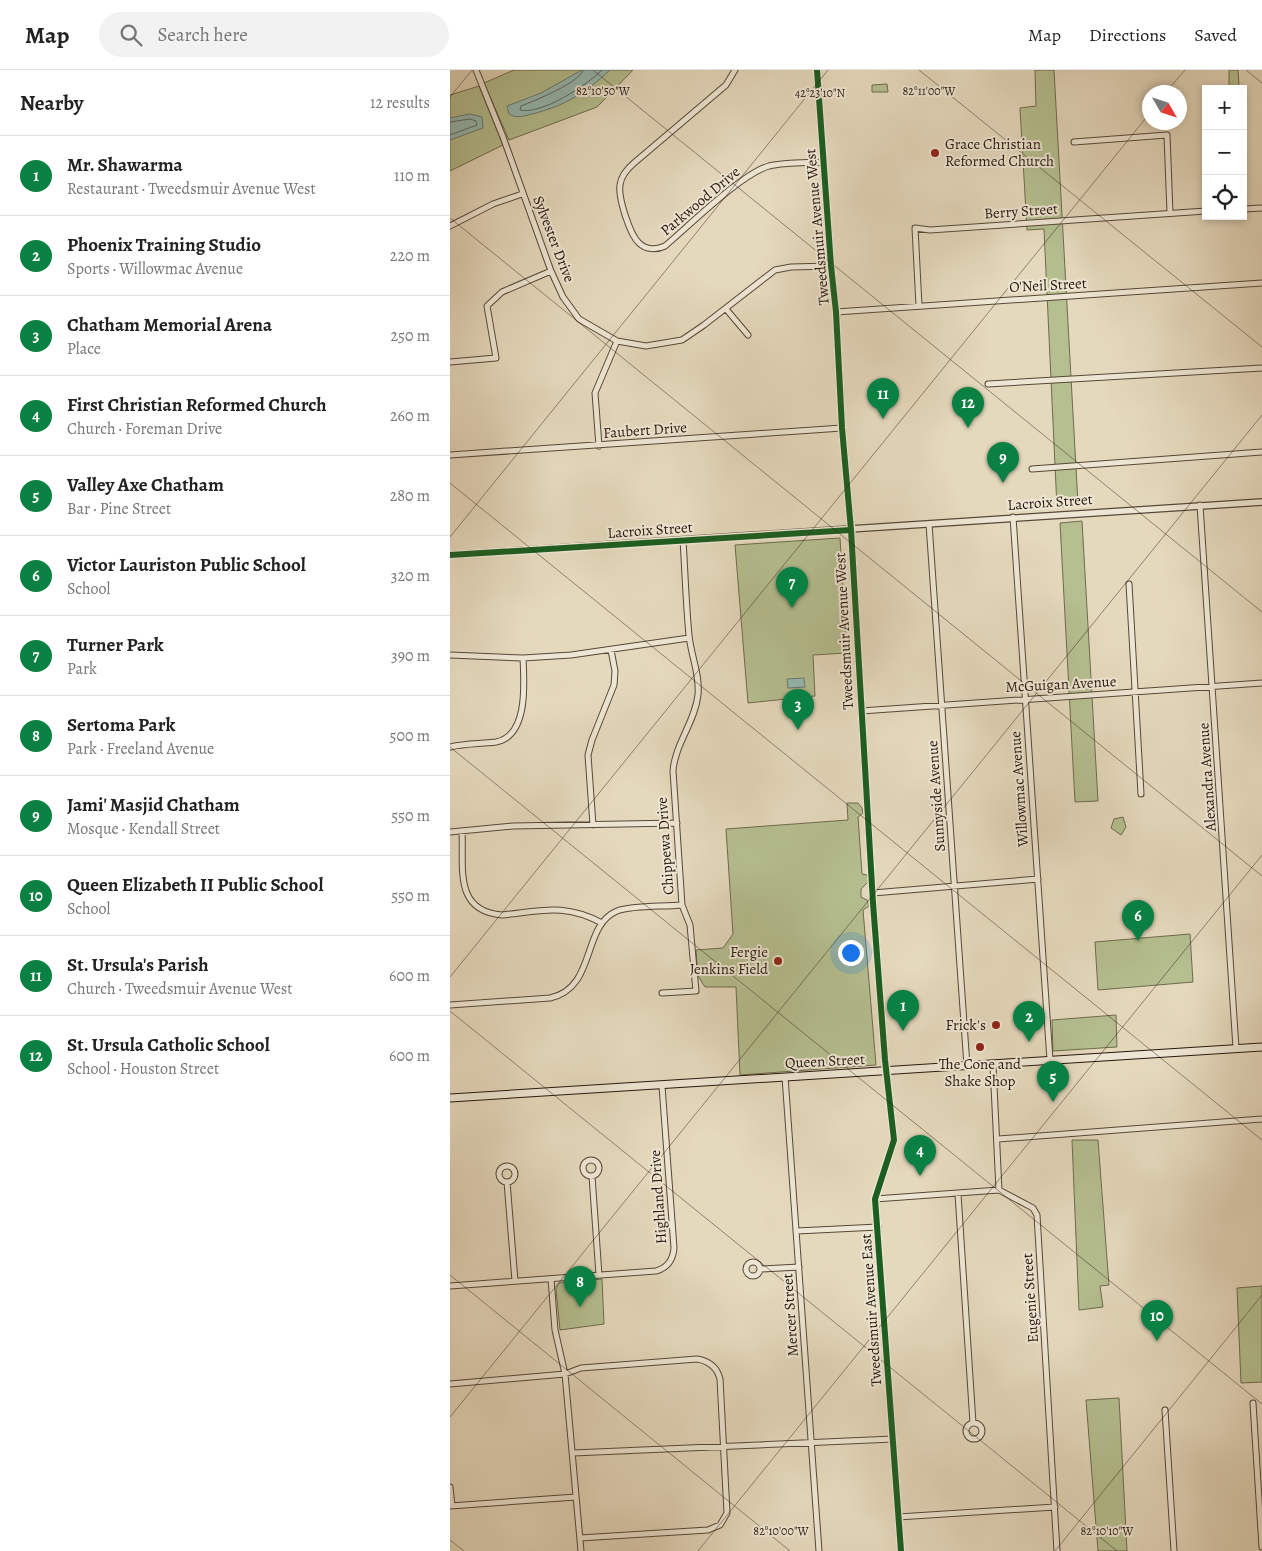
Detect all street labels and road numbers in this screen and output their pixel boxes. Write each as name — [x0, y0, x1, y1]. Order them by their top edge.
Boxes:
street label: Tweedsmuir Avenue West — [800, 148, 834, 306]
street label: Parkwood Drive — [656, 162, 744, 240]
street label: Sylvester Drive — [528, 193, 580, 285]
street label: Berry Street — [983, 198, 1059, 224]
street label: O'Neil Street — [1009, 273, 1087, 297]
street label: Faubert Drive — [602, 417, 688, 443]
street label: Lacroix Street — [1007, 489, 1093, 515]
street label: Lacroix Street — [607, 517, 693, 543]
street label: Tweedsmuir Avenue West — [830, 552, 858, 710]
street label: McGuigan Avenue — [1005, 671, 1117, 697]
street label: Alexandra Avenue — [1193, 722, 1221, 833]
street label: Willowmac Avenue — [1005, 730, 1033, 849]
street label: Sunnyside Avenue — [922, 739, 950, 852]
street label: Chippewa Drive — [652, 796, 678, 896]
street label: Queen Street — [784, 1049, 866, 1073]
street label: Highland Drive — [645, 1149, 671, 1245]
street label: Tweedsmuir Avenue East — [856, 1233, 886, 1387]
street label: Eugenie Street — [1017, 1252, 1043, 1344]
street label: Mercer Street — [777, 1273, 803, 1357]

